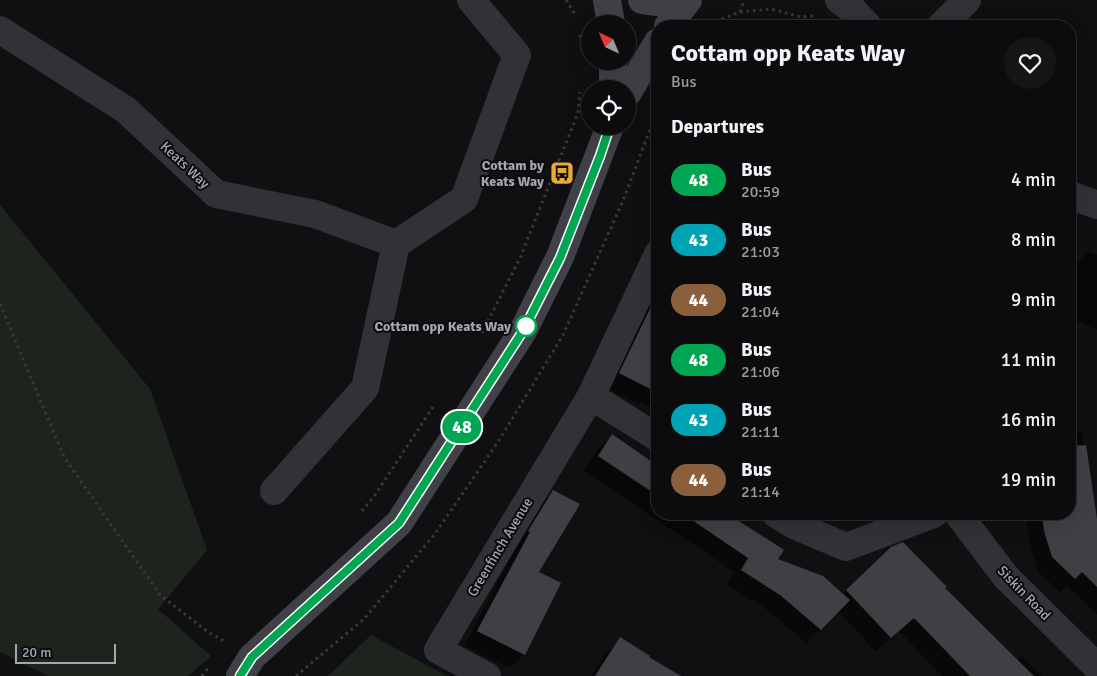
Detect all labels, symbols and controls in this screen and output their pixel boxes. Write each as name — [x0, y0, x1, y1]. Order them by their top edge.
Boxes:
north arrow — [581, 15, 636, 70]
map controls — [581, 15, 636, 135]
button: heart — [1004, 37, 1056, 89]
text: Cottam opp Keats Way — [671, 38, 905, 68]
text: Bus — [671, 72, 696, 92]
button: locate — [581, 80, 636, 135]
text: Departures — [671, 115, 764, 139]
street label: Keats Way — [157, 138, 213, 192]
place label: Cottam by Keats Way — [481, 157, 544, 190]
text: Bus — [741, 158, 772, 182]
bus stop icon: Cottam by Keats Way — [549, 160, 575, 186]
text: 4 min — [1011, 168, 1056, 192]
text: 48 — [689, 169, 708, 191]
text: 20:59 — [741, 182, 780, 202]
text: Bus — [741, 218, 772, 242]
text: 8 min — [1011, 228, 1056, 252]
text: 43 — [689, 229, 708, 251]
text: 21:03 — [741, 242, 780, 262]
text: Bus — [741, 278, 772, 302]
text: 9 min — [1011, 288, 1056, 312]
text: 44 — [689, 289, 708, 311]
text: 21:04 — [741, 302, 780, 322]
marker: Cottam opp Keats Way — [515, 315, 537, 337]
place label: Cottam opp Keats Way — [374, 318, 511, 335]
text: Bus — [741, 338, 772, 362]
text: 11 min — [1001, 348, 1056, 372]
text: 48 — [689, 349, 708, 371]
text: 21:06 — [741, 362, 780, 382]
text: Bus — [741, 398, 772, 422]
text: 16 min — [1001, 408, 1056, 432]
text: 43 — [689, 409, 708, 431]
line badge: 48 — [440, 411, 484, 443]
text: 48 — [452, 416, 472, 438]
text: 21:11 — [741, 422, 780, 442]
text: Bus — [741, 458, 772, 482]
text: 19 min — [1001, 468, 1056, 492]
text: 44 — [689, 469, 708, 491]
text: 21:14 — [741, 482, 780, 502]
street label: Greenfinch Avenue — [464, 494, 536, 600]
street label: Siskin Road — [994, 562, 1054, 624]
scale bar — [15, 641, 116, 664]
text: 20 m — [22, 644, 51, 661]

